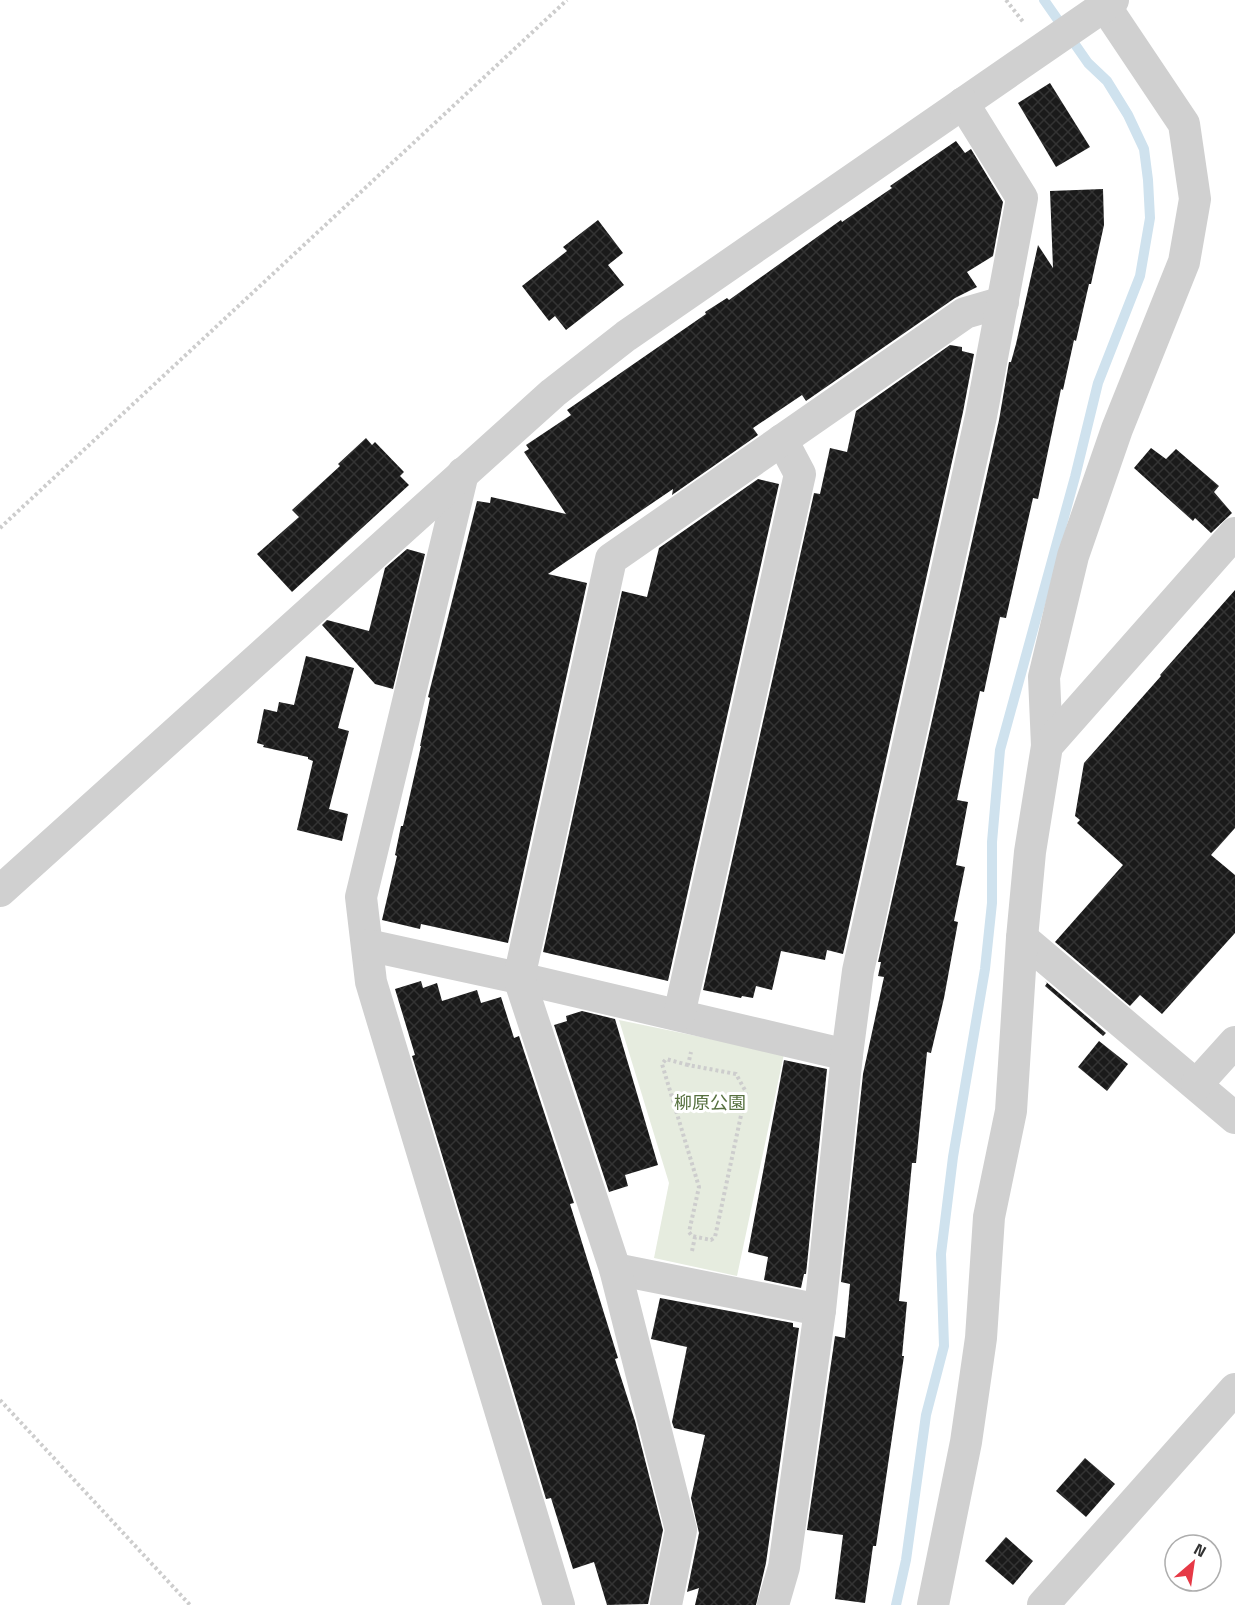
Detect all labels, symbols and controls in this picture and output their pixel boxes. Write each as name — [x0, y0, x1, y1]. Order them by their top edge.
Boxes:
park label: 柳原公園 — [674, 1089, 746, 1116]
north arrow — [1163, 1533, 1223, 1593]
text: N — [1190, 1537, 1211, 1563]

